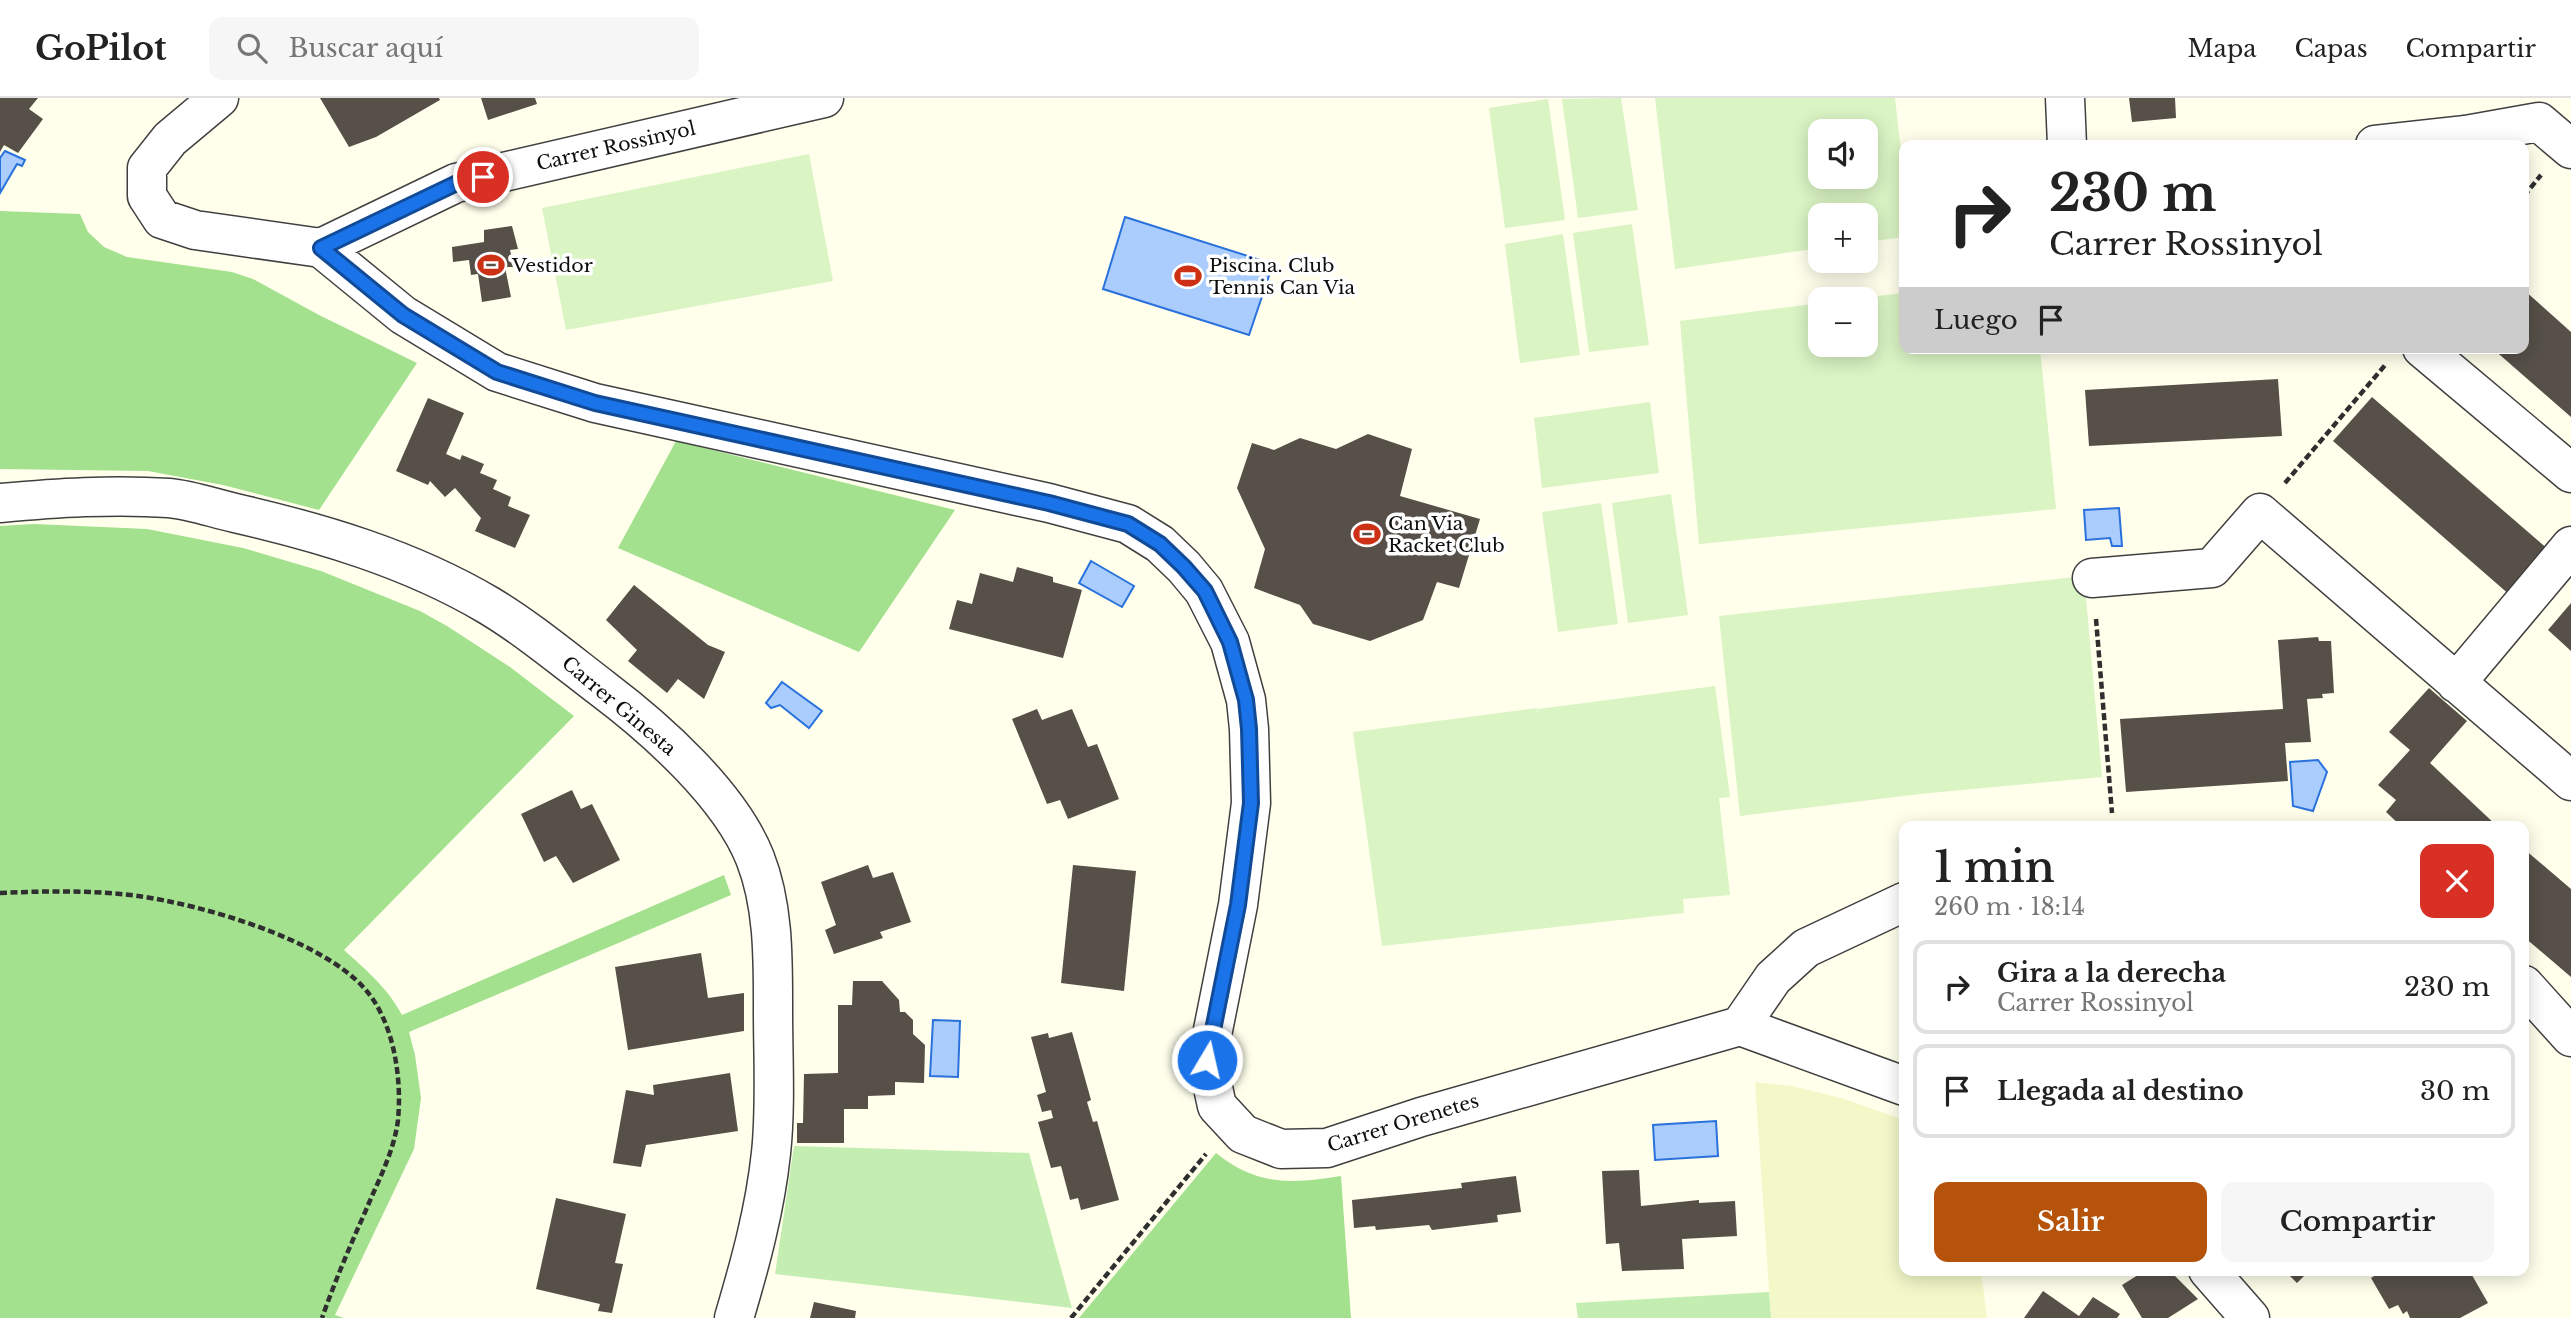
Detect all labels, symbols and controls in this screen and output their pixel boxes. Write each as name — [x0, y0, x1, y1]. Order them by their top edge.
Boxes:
search box — [209, 17, 699, 80]
text: GoPilot — [35, 28, 167, 69]
icon: search — [233, 29, 271, 67]
text: Buscar aquí — [289, 32, 443, 64]
text: Mapa — [2187, 34, 2257, 63]
text: Capas — [2295, 34, 2368, 63]
text: Compartir — [2406, 34, 2536, 63]
street label: Carrer Rossinyol — [534, 117, 698, 175]
map controls — [1808, 119, 1878, 357]
button: sound — [1808, 119, 1878, 189]
pin — [453, 147, 513, 207]
icon: arrive — [464, 158, 502, 196]
text: 230 m — [2049, 163, 2216, 224]
icon: right — [1934, 168, 2025, 259]
button: + — [1808, 203, 1878, 273]
text: Carrer Rossinyol — [2049, 224, 2323, 264]
sports icon: Vestidor — [476, 250, 506, 280]
place label: Vestidor — [511, 254, 593, 277]
place label: Piscina. Club Tennis Can Via — [1209, 254, 1356, 299]
sports icon: Piscina. Club Tennis Can Via — [1173, 261, 1203, 291]
button: − — [1808, 287, 1878, 357]
icon: arrive — [2032, 301, 2070, 339]
text: Luego — [1934, 304, 2018, 336]
place label: Can Via Racket Club — [1388, 512, 1505, 557]
sports icon: Can Via Racket Club — [1352, 519, 1382, 549]
street label: Carrer Ginesta — [557, 652, 681, 761]
text: 1 min — [1934, 841, 2055, 893]
button: close — [2420, 844, 2494, 918]
text: 260 m · 18:14 — [1934, 893, 2085, 921]
text: Gira a la derecha — [1997, 957, 2226, 989]
icon: right — [1938, 968, 1976, 1006]
text: 230 m — [2404, 971, 2490, 1003]
text: Carrer Rossinyol — [1997, 989, 2194, 1017]
position arrow — [1170, 1023, 1244, 1097]
icon: arrive — [1938, 1072, 1976, 1110]
text: Llegada al destino — [1997, 1075, 2244, 1107]
text: 30 m — [2420, 1075, 2490, 1107]
street label: Carrer Orenetes — [1325, 1089, 1481, 1157]
button: Salir — [1934, 1182, 2207, 1262]
button: Compartir — [2221, 1182, 2494, 1262]

